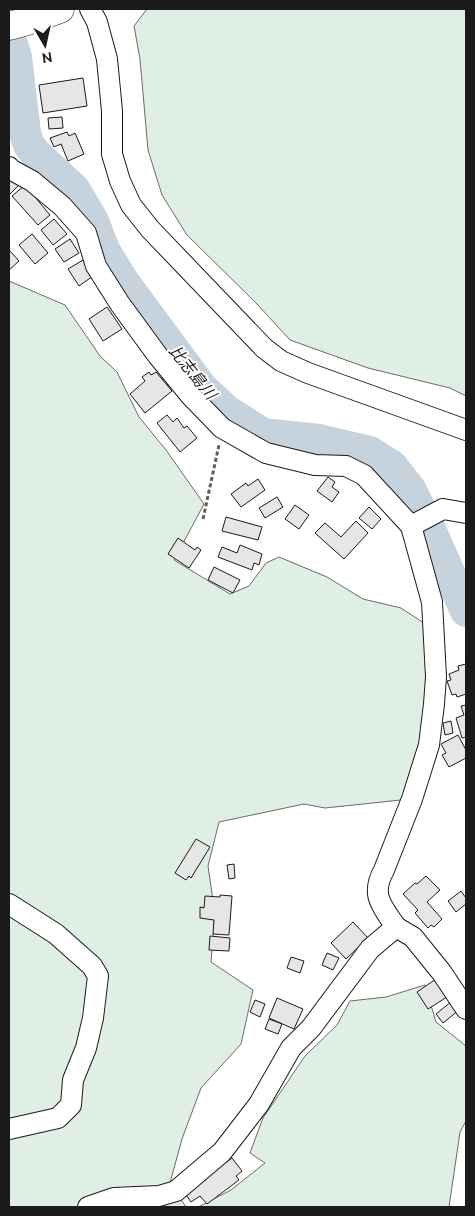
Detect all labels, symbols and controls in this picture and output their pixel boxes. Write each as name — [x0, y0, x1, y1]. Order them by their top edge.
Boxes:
north arrow — [20, 20, 70, 70]
text: N — [41, 49, 53, 67]
water label: 比志島川 — [166, 341, 221, 404]

